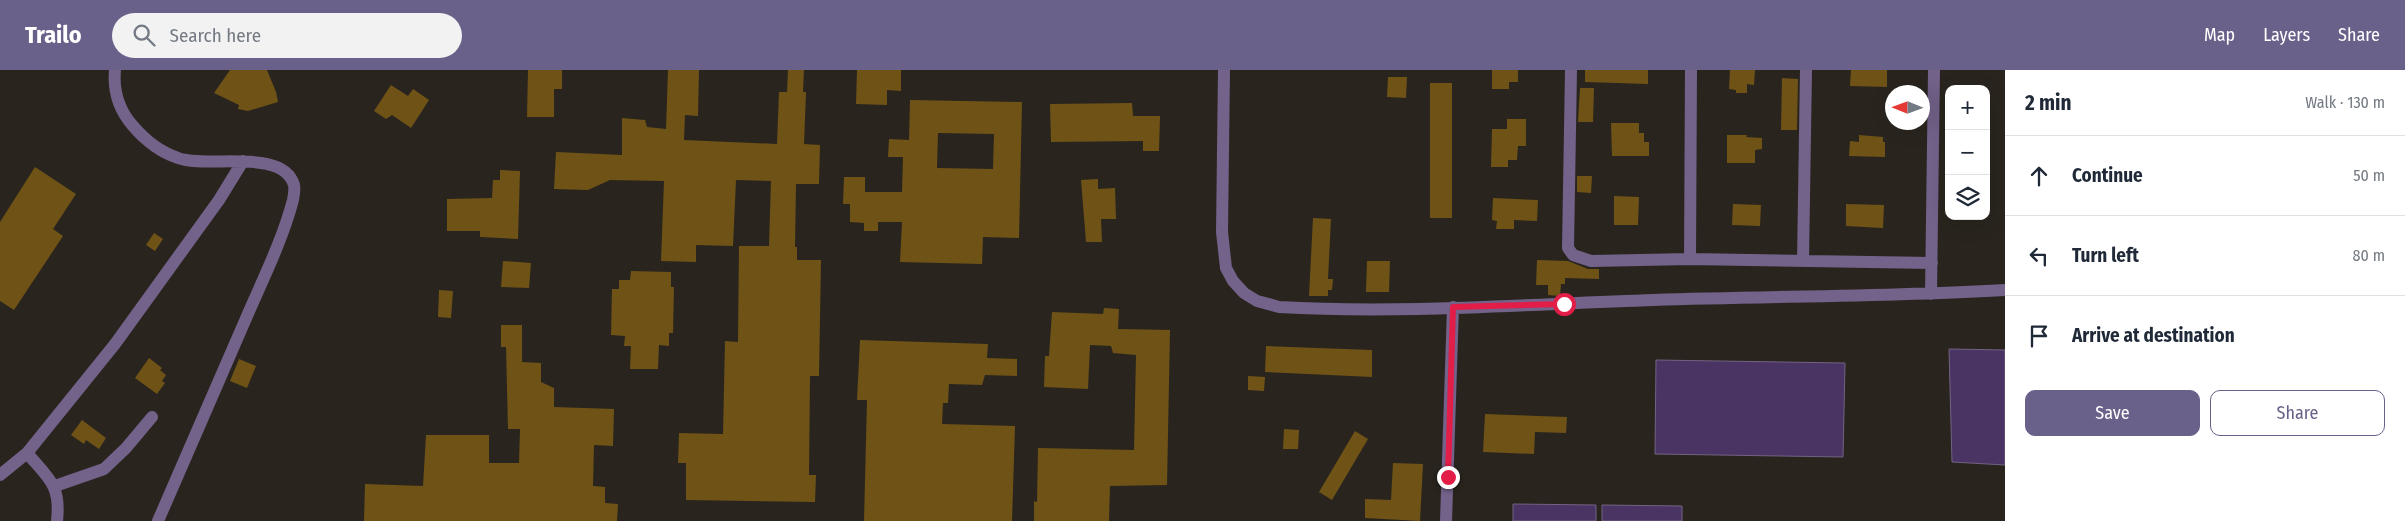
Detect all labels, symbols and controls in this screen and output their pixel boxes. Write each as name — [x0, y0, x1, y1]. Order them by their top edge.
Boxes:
search box — [112, 13, 462, 58]
text: Trailo — [25, 21, 82, 49]
icon: search — [130, 21, 158, 49]
text: Search here — [170, 24, 261, 47]
text: Map — [2204, 24, 2235, 46]
text: Layers — [2263, 24, 2310, 46]
text: Share — [2338, 24, 2380, 46]
north arrow — [1885, 85, 1930, 130]
map controls — [1945, 85, 1990, 220]
button: + — [1945, 85, 1990, 130]
text: 2 min — [2025, 90, 2072, 116]
text: Walk · 130 m — [2305, 93, 2385, 112]
button: − — [1945, 130, 1990, 175]
icon: ahead — [2025, 162, 2053, 190]
text: Continue — [2072, 164, 2143, 187]
text: 50 m — [2353, 166, 2385, 185]
button: layers — [1945, 175, 1990, 220]
icon: left — [2025, 242, 2053, 270]
text: Turn left — [2072, 244, 2139, 267]
text: 80 m — [2353, 246, 2385, 265]
route start — [1553, 293, 1576, 316]
icon: arrive — [2025, 322, 2053, 350]
text: Arrive at destination — [2072, 324, 2235, 347]
button: Save — [2025, 390, 2200, 436]
button: Share — [2210, 390, 2385, 436]
route end — [1437, 466, 1460, 489]

